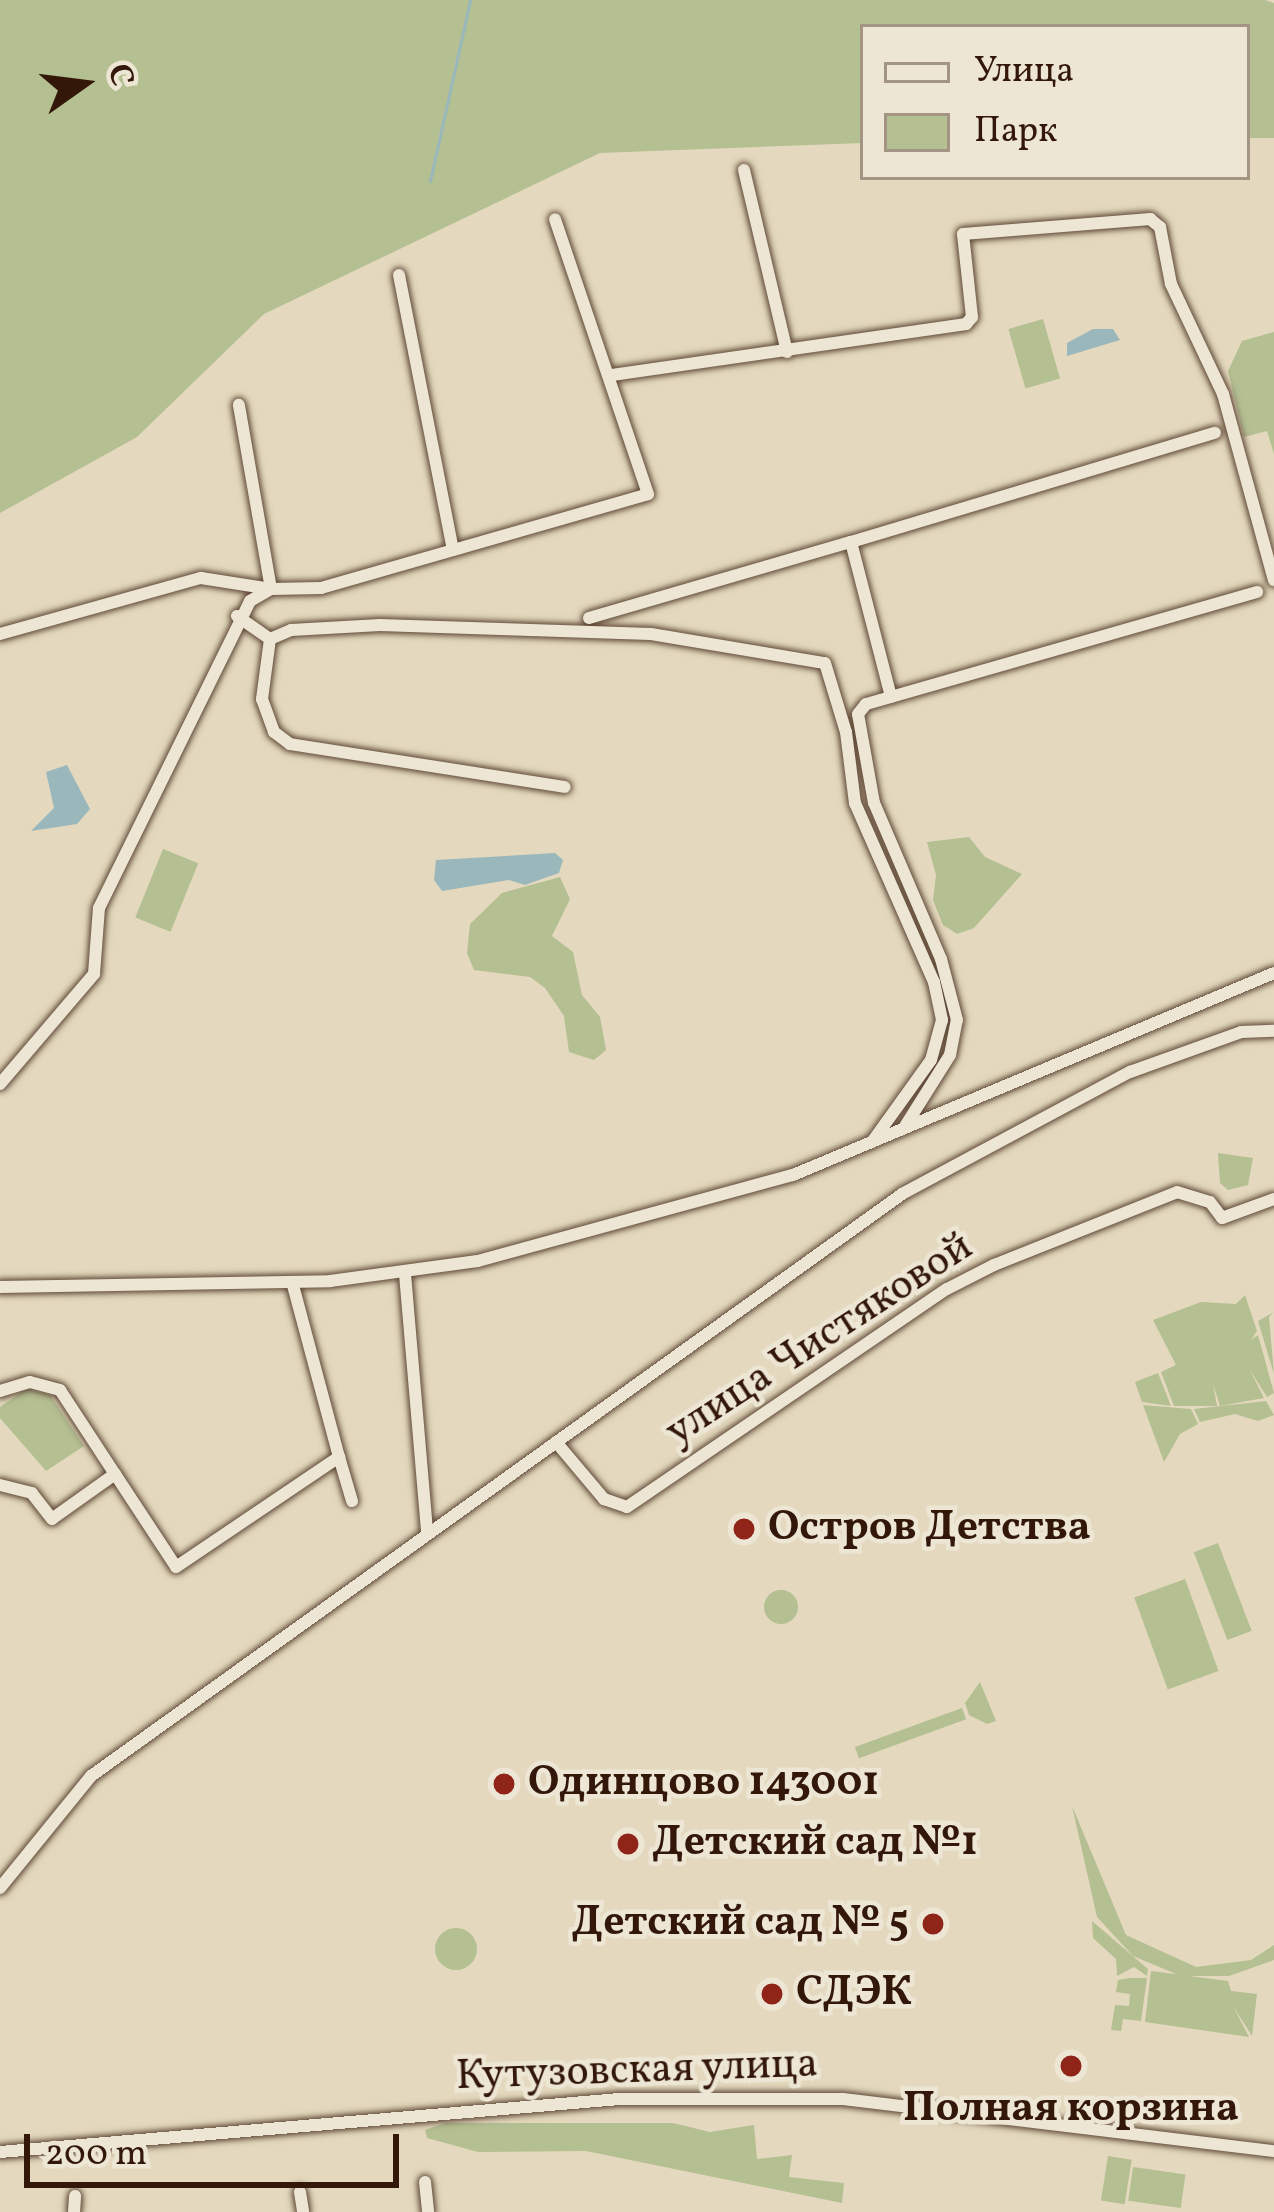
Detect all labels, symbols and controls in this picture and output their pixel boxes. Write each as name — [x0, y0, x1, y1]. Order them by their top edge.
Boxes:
north arrow — [24, 24, 144, 144]
legend — [860, 24, 1250, 180]
text: Улица — [974, 47, 1074, 97]
text: С — [94, 59, 144, 91]
text: Парк — [974, 107, 1057, 157]
street label: улица Чистяковой — [657, 1223, 983, 1459]
place label: Остров Детства — [768, 1504, 1091, 1554]
marker: Остров Детства — [731, 1516, 757, 1542]
place label: Одинцово 143001 — [528, 1759, 879, 1809]
marker: Одинцово 143001 — [491, 1771, 517, 1797]
place label: Детский сад №1 — [652, 1819, 978, 1869]
marker: Детский сад №1 — [615, 1831, 641, 1857]
place label: Детский сад № 5 — [571, 1899, 909, 1949]
marker: Детский сад № 5 — [920, 1911, 946, 1937]
place label: СДЭК — [796, 1969, 912, 2019]
marker: СДЭК — [759, 1981, 785, 2007]
street label: Кутузовская улица — [455, 2040, 819, 2104]
marker: Полная корзина — [1058, 2053, 1084, 2079]
place label: Полная корзина — [903, 2085, 1239, 2135]
scale bar — [30, 2110, 405, 2184]
text: 200 m — [45, 2130, 147, 2180]

